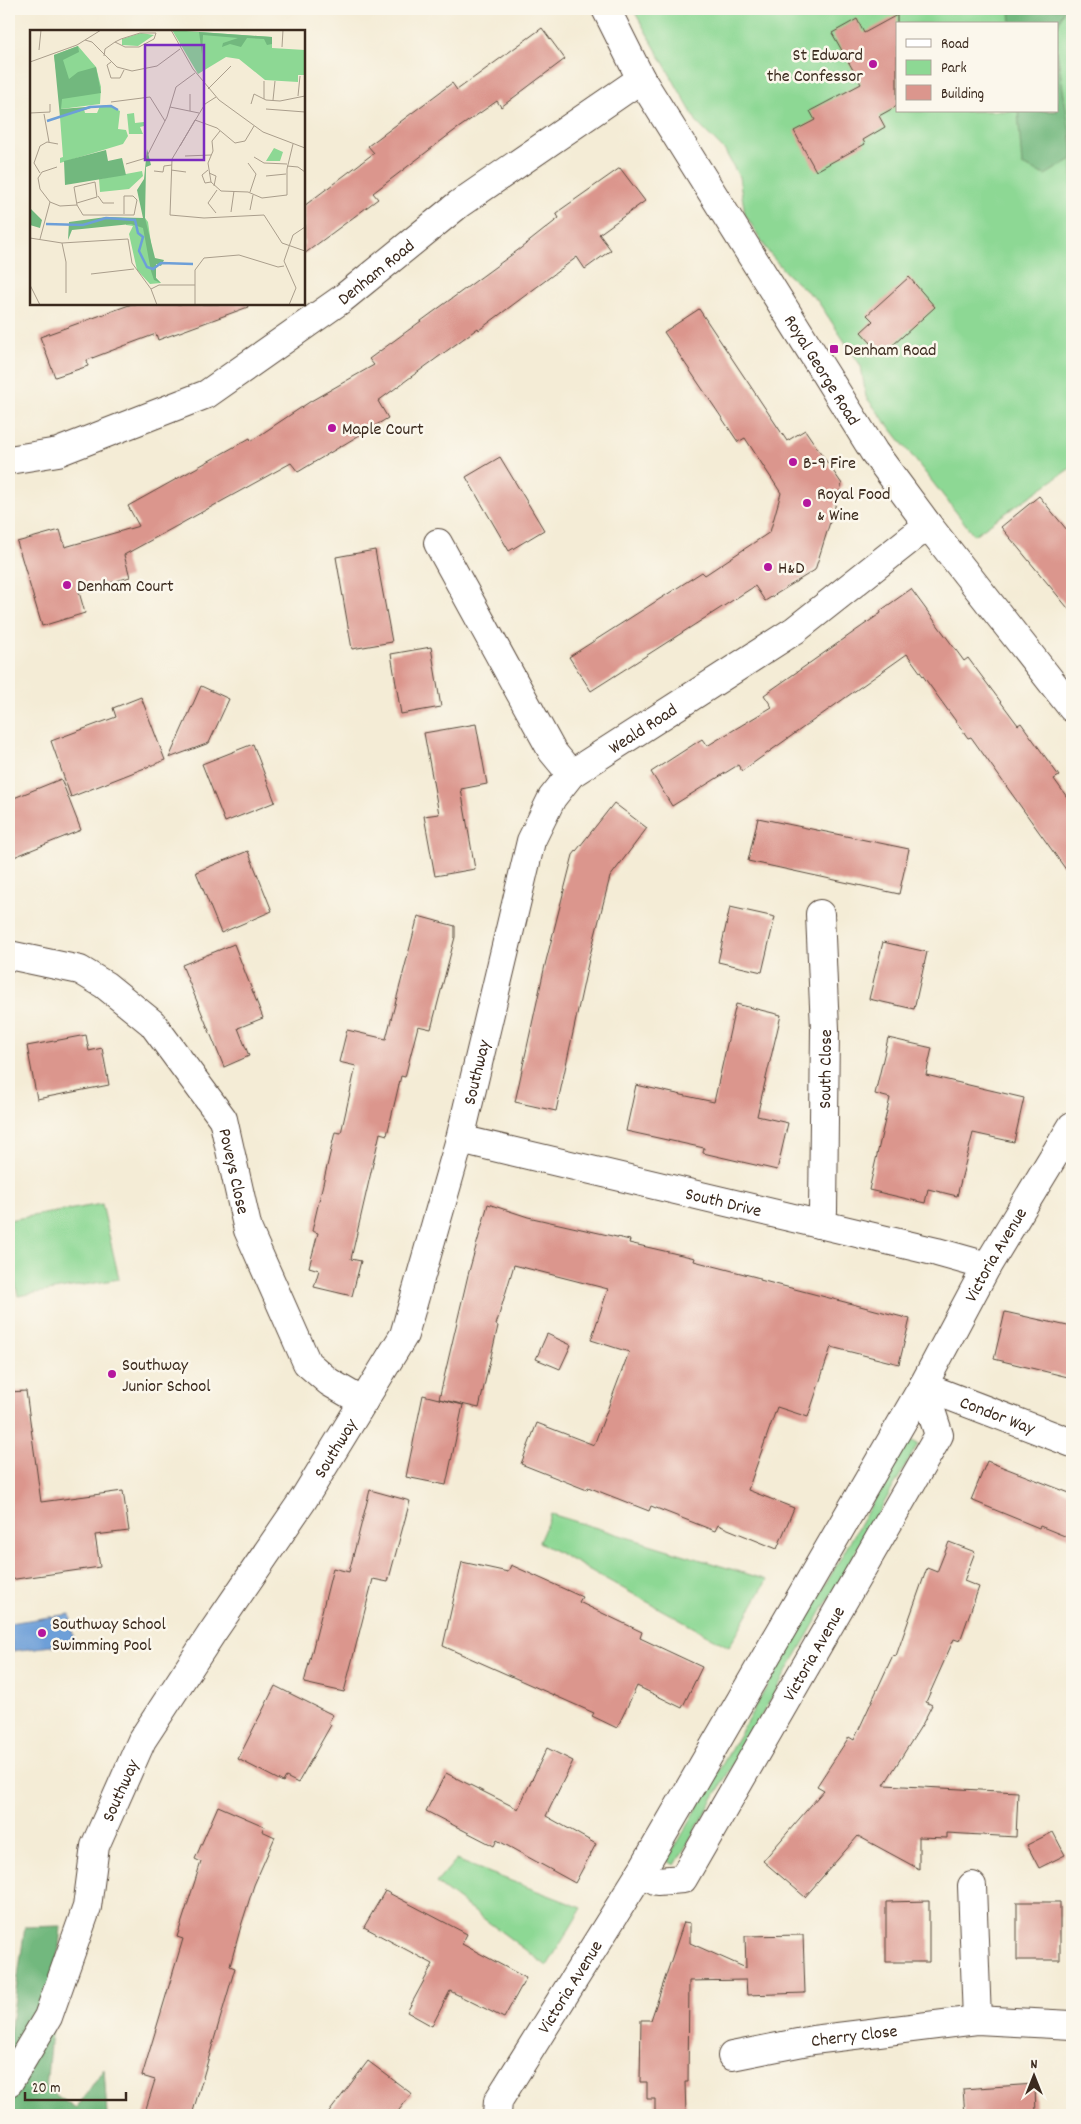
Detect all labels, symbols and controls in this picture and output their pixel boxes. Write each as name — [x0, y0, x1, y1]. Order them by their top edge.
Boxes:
legend — [896, 22, 1058, 112]
inset map — [30, 30, 305, 305]
text: Road — [941, 34, 969, 56]
place label: St Edward the Confessor — [767, 44, 863, 90]
marker: St Edward the Confessor — [867, 58, 879, 70]
text: Park — [941, 58, 967, 80]
text: Building — [941, 84, 984, 106]
street label: Denham Road — [333, 235, 421, 312]
street label: Royal George Road — [776, 311, 865, 431]
place label: Denham Road — [844, 339, 936, 364]
marker: Denham Road — [828, 343, 840, 355]
place label: Maple Court — [342, 418, 424, 443]
marker: Maple Court — [326, 422, 338, 434]
place label: B-9 Fire — [803, 452, 856, 477]
marker: B-9 Fire — [787, 456, 799, 468]
place label: Royal Food & Wine — [817, 483, 890, 529]
marker: Royal Food & Wine — [801, 497, 813, 509]
place label: H&D — [778, 557, 804, 582]
marker: H&D — [762, 561, 774, 573]
place label: Denham Court — [77, 575, 174, 600]
marker: Denham Court — [61, 579, 73, 591]
street label: Weald Road — [604, 699, 683, 762]
street label: South Close — [814, 1029, 840, 1109]
street label: Southway — [459, 1037, 498, 1108]
street label: Poveys Close — [211, 1126, 254, 1217]
street label: South Drive — [683, 1183, 764, 1225]
street label: Victoria Avenue — [960, 1204, 1035, 1307]
place label: Southway Junior School — [122, 1354, 211, 1400]
marker: Southway Junior School — [106, 1368, 118, 1380]
street label: Condor Way — [956, 1391, 1039, 1443]
street label: Southway — [309, 1414, 365, 1484]
street label: Victoria Avenue — [778, 1602, 853, 1707]
place label: Southway School Swimming Pool — [52, 1613, 166, 1659]
marker: Southway School Swimming Pool — [36, 1627, 48, 1639]
street label: Southway — [97, 1755, 147, 1827]
street label: Victoria Avenue — [533, 1936, 610, 2039]
street label: Cherry Close — [810, 2020, 899, 2055]
north arrow — [1008, 2052, 1058, 2102]
text: N — [1031, 2055, 1038, 2075]
scale bar — [25, 2069, 126, 2101]
text: 20 m — [32, 2078, 60, 2100]

